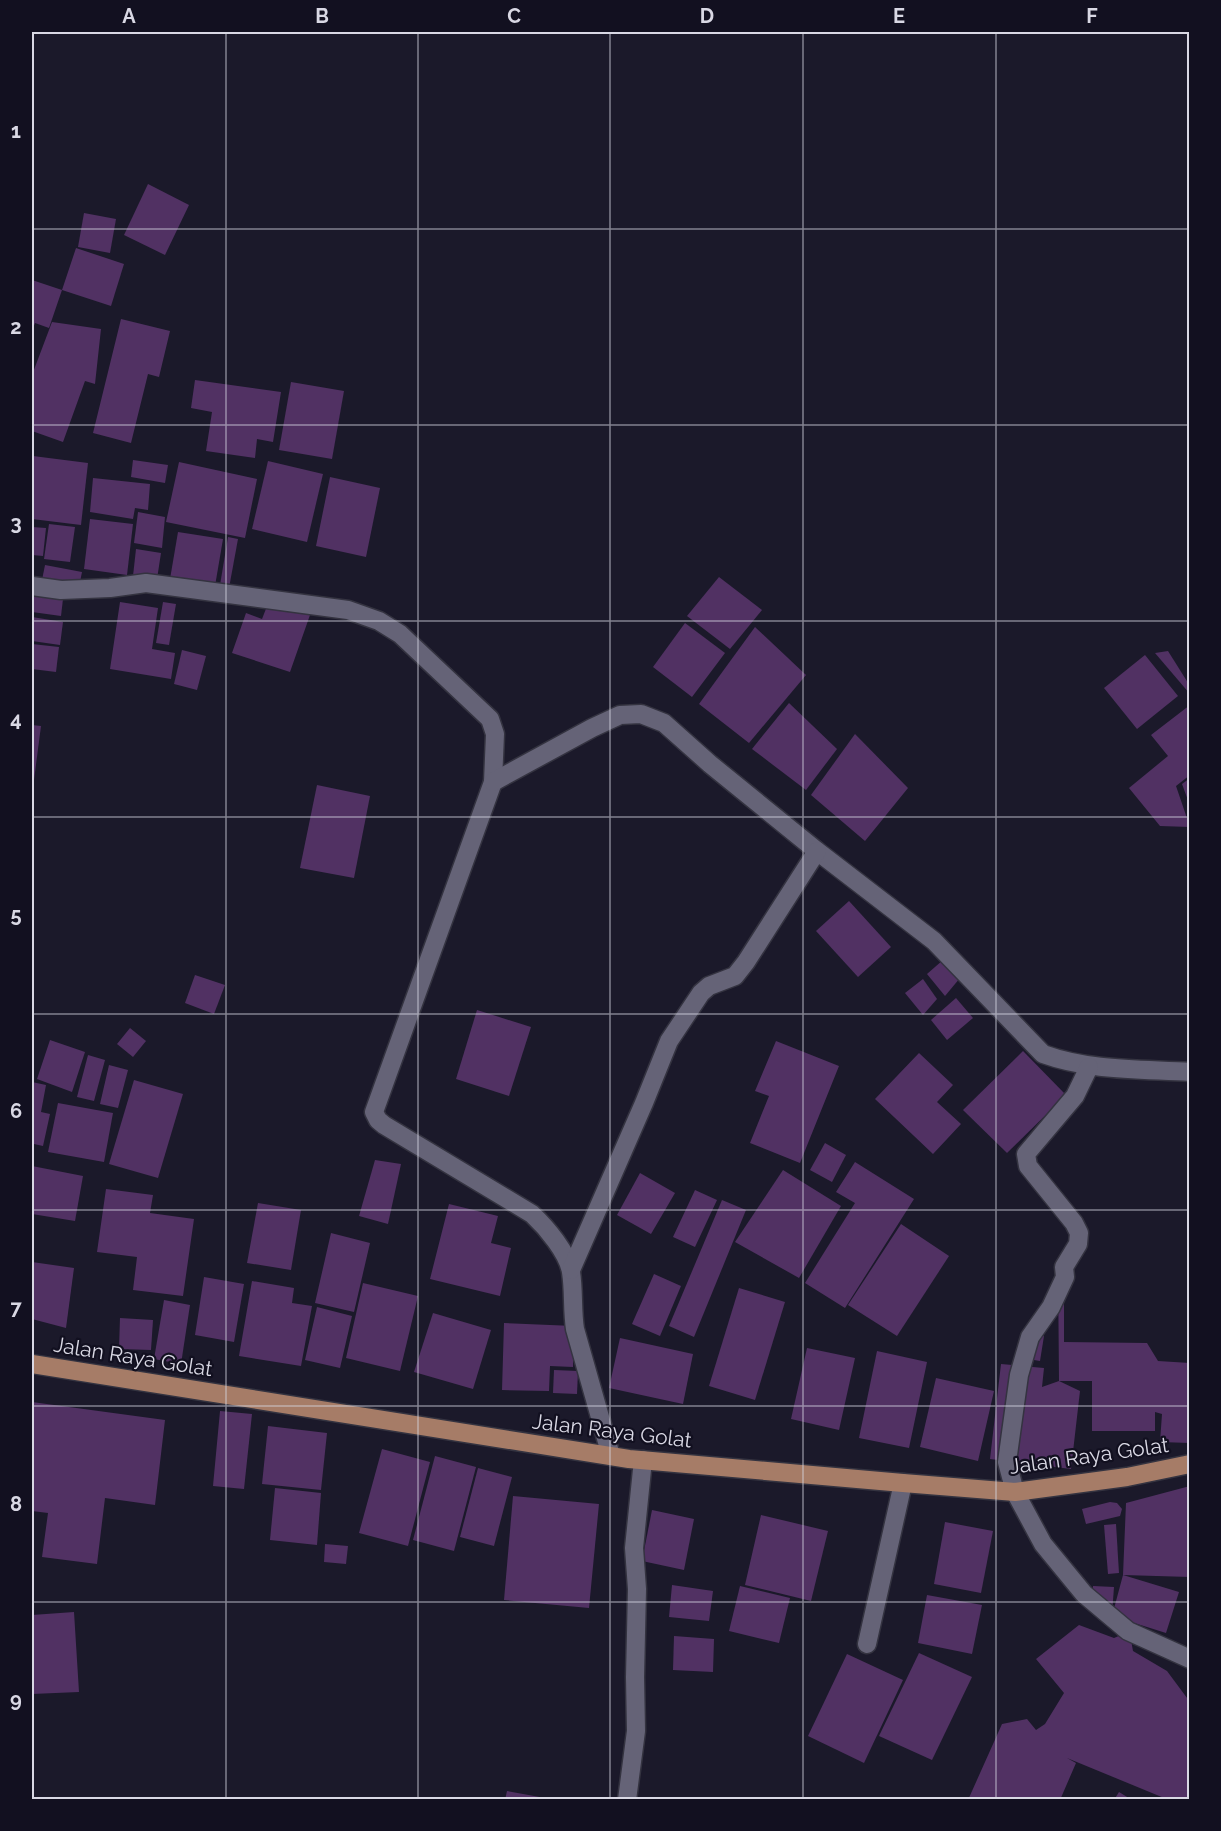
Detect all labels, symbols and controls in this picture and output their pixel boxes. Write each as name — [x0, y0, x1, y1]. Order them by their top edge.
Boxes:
text: A — [122, 4, 136, 28]
text: B — [315, 4, 329, 28]
text: C — [507, 4, 521, 28]
text: D — [700, 4, 714, 28]
text: E — [893, 4, 905, 28]
text: F — [1086, 4, 1098, 28]
text: 1 — [11, 119, 21, 143]
text: 2 — [10, 315, 22, 339]
text: 3 — [10, 511, 22, 535]
text: 4 — [10, 707, 22, 731]
text: 5 — [10, 903, 22, 927]
text: 6 — [10, 1099, 22, 1123]
text: 7 — [10, 1296, 22, 1320]
street label: Jalan Raya Golat — [52, 1332, 214, 1381]
street label: Jalan Raya Golat — [531, 1408, 693, 1453]
street label: Jalan Raya Golat — [1008, 1432, 1170, 1479]
text: 8 — [10, 1492, 22, 1516]
text: 9 — [10, 1688, 22, 1712]

